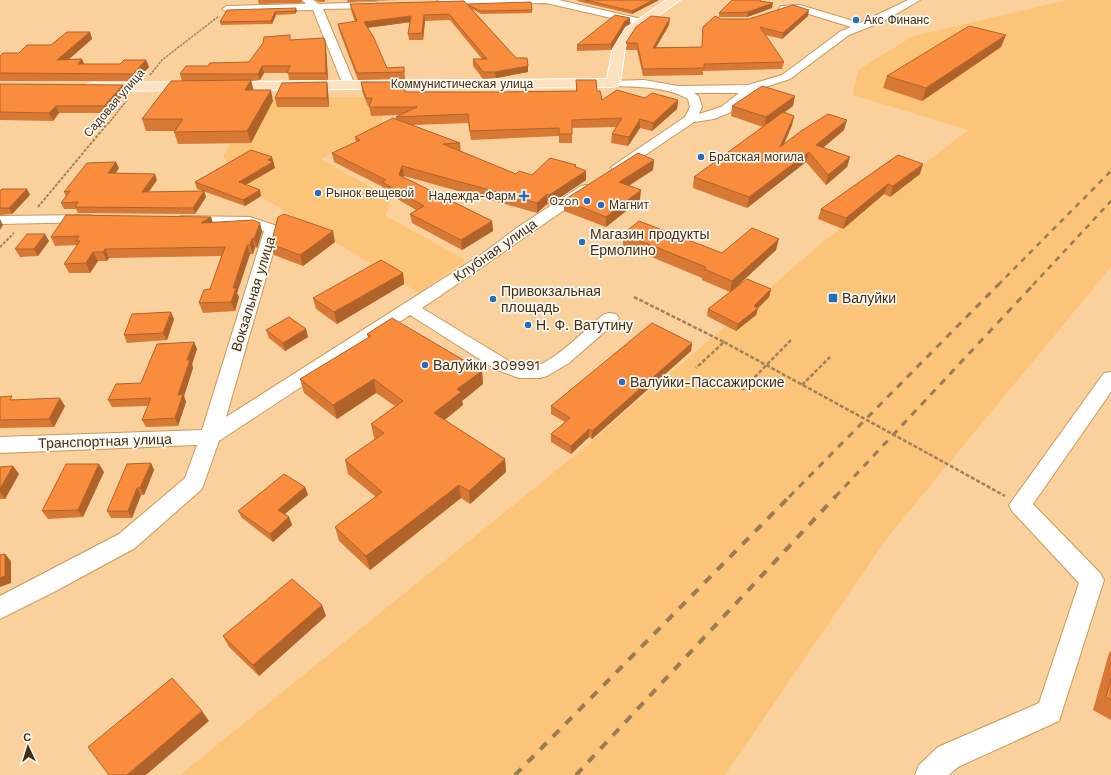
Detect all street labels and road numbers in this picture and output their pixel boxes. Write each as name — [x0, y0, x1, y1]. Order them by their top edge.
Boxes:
street label: Садовая улица — [81, 66, 148, 140]
street label: Коммунистическая улица — [391, 77, 534, 91]
street label: Клубная улица — [450, 215, 540, 285]
street label: Вокзальная улица — [228, 234, 278, 353]
street label: Транспортная улица — [38, 431, 172, 451]

